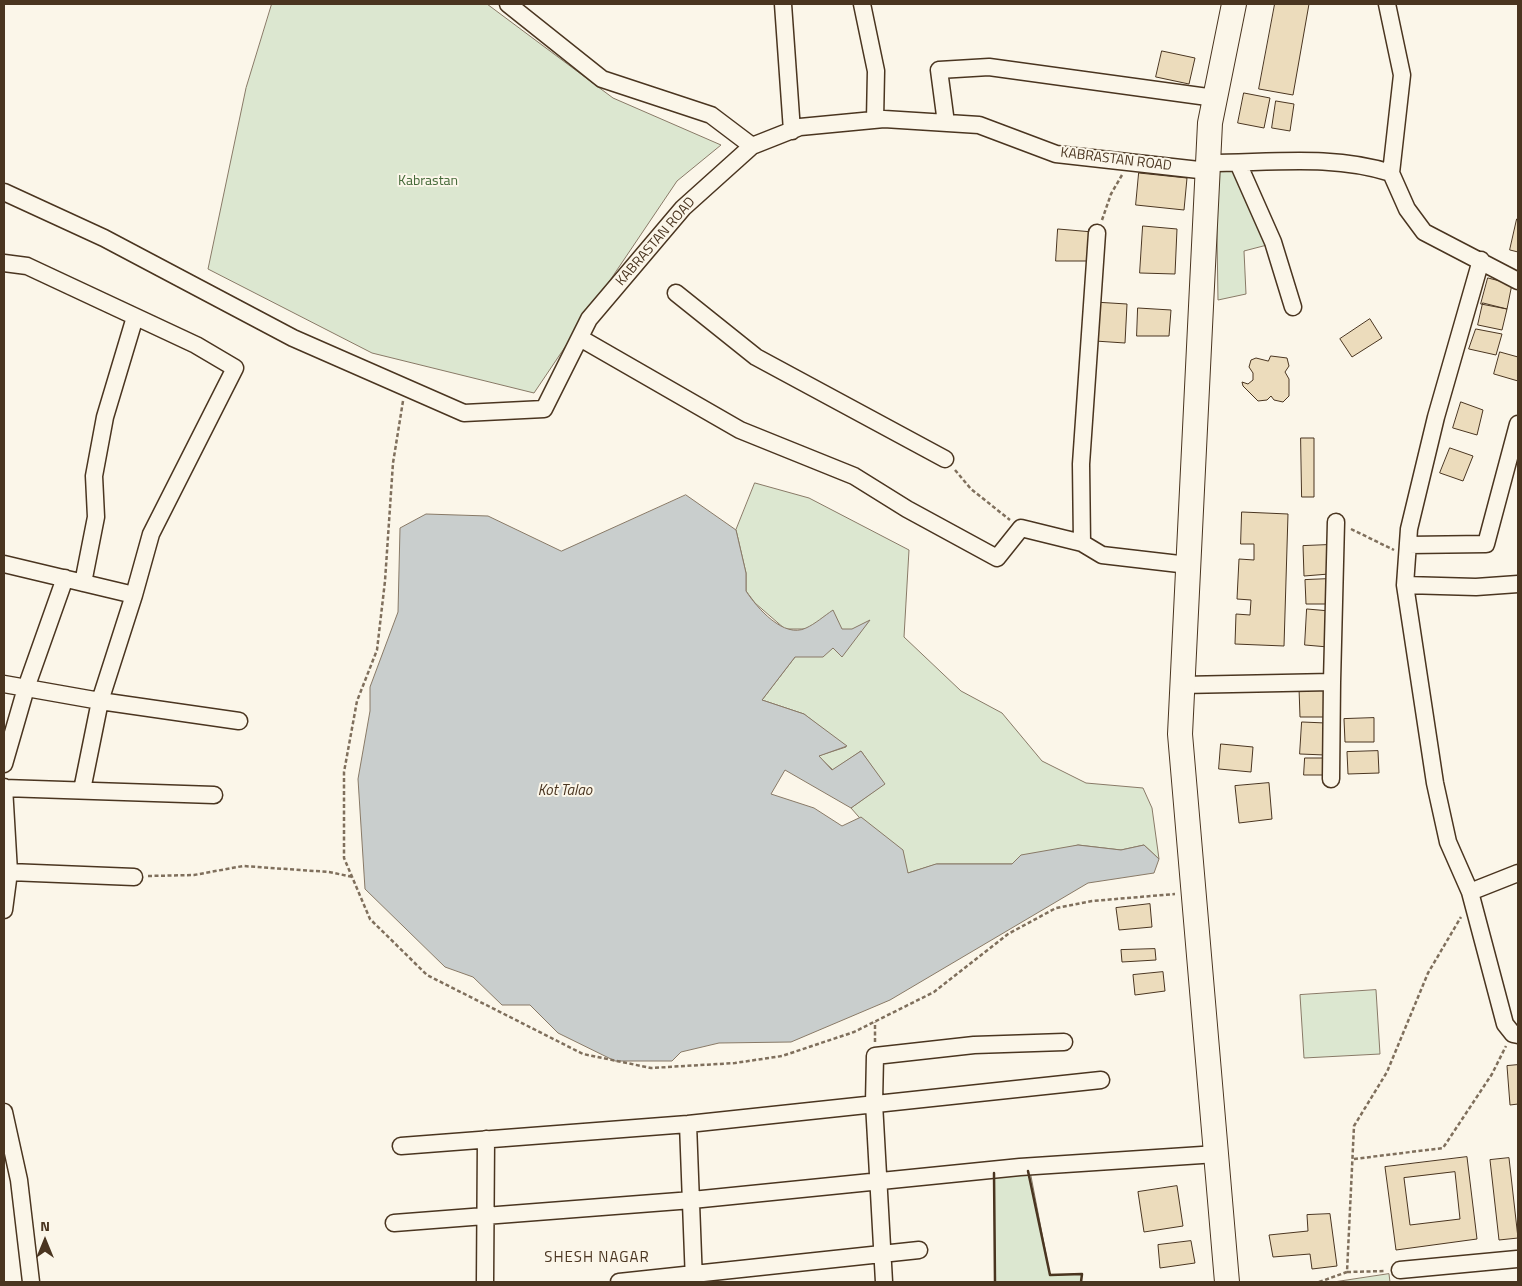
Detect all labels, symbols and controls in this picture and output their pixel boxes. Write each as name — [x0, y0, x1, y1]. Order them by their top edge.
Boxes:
street label: KABRASTAN ROAD — [1059, 145, 1173, 175]
park label: Kabrastan — [398, 174, 458, 190]
street label: KABRASTAN ROAD — [613, 194, 699, 290]
water label: Kot Talao — [538, 782, 592, 800]
text: N — [40, 1215, 50, 1236]
north arrow — [20, 1216, 70, 1266]
district label: SHESH NAGAR — [543, 1249, 651, 1267]

